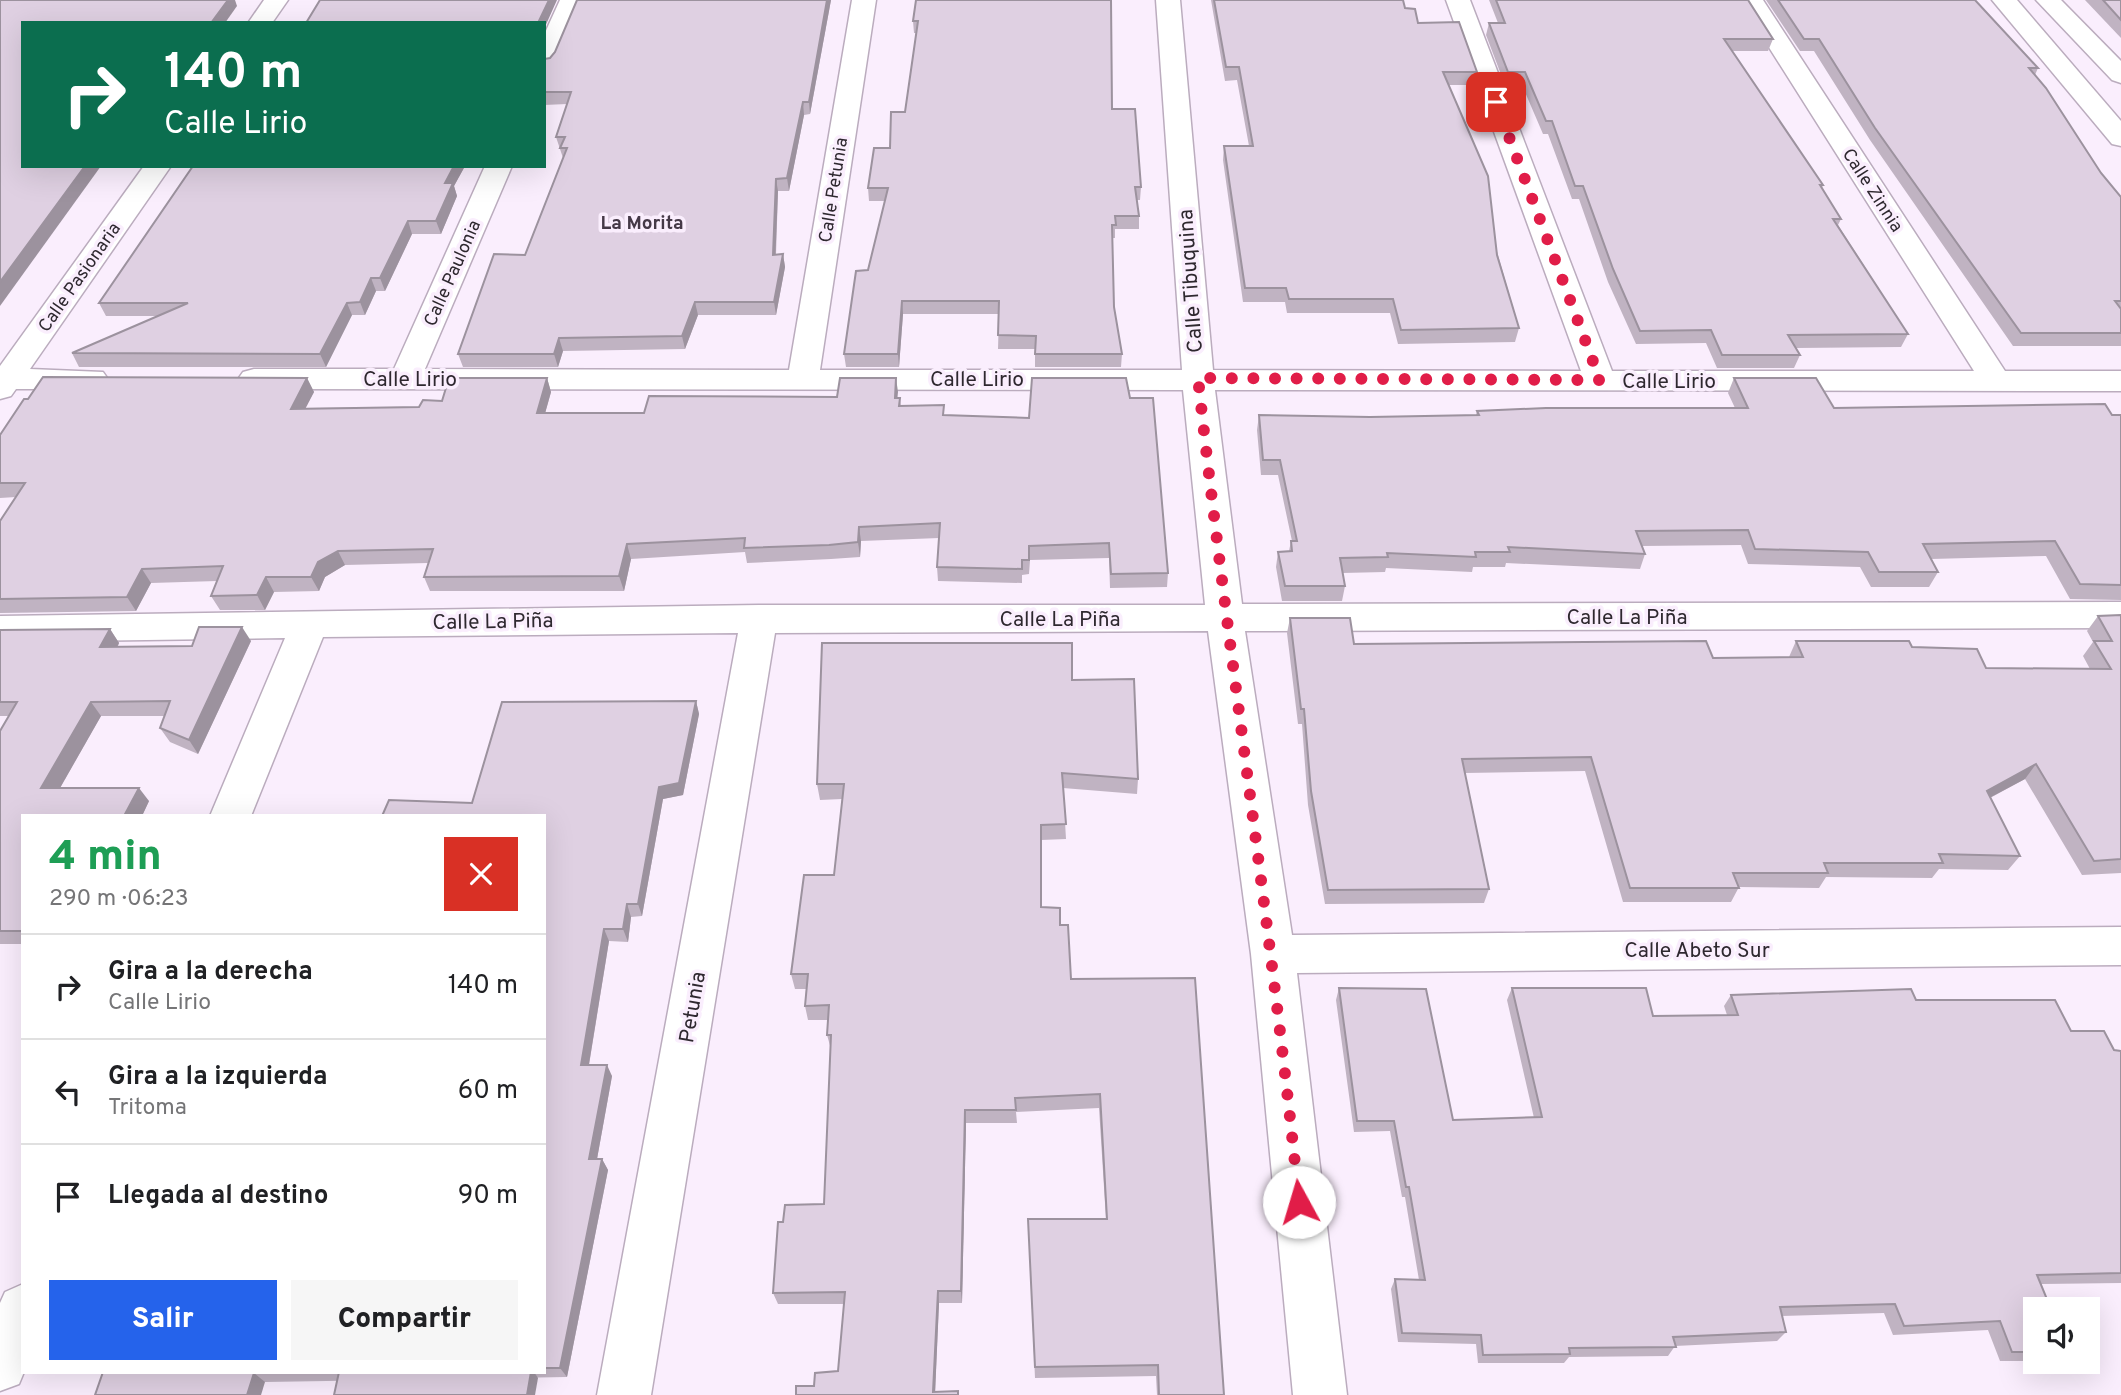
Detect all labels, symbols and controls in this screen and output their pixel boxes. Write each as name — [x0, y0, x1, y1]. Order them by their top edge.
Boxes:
text: 140 m — [164, 44, 303, 106]
icon: right — [49, 49, 140, 140]
pin — [1466, 72, 1526, 132]
icon: arrive — [1477, 83, 1515, 121]
text: Calle Lirio — [164, 105, 307, 145]
street label: Calle Petunia — [815, 136, 854, 244]
street label: Calle Zinnia — [1836, 145, 1907, 237]
street label: Calle Tibuquina — [1173, 208, 1210, 354]
district label: La Morita — [600, 212, 684, 236]
street label: Calle Paulonia — [420, 217, 487, 330]
street label: Calle Pasionaria — [34, 219, 127, 337]
street label: Calle Lirio — [363, 367, 457, 394]
street label: Calle Lirio — [930, 367, 1024, 394]
street label: Calle Lirio — [1622, 369, 1716, 396]
street label: Calle La Piña — [1566, 605, 1688, 632]
street label: Calle La Piña — [999, 607, 1121, 634]
street label: Calle La Piña — [432, 608, 554, 637]
text: 4 min — [49, 832, 162, 885]
button: close — [444, 837, 518, 911]
text: 290 m · 06:23 — [49, 885, 189, 914]
street label: Calle Abeto Sur — [1624, 938, 1770, 965]
text: Gira a la derecha — [108, 956, 313, 989]
icon: right — [49, 968, 87, 1006]
street label: Petunia — [674, 969, 713, 1045]
text: 140 m — [448, 970, 518, 1003]
text: Calle Lirio — [108, 989, 211, 1018]
text: Gira a la izquierda — [108, 1061, 327, 1094]
icon: left — [49, 1073, 87, 1111]
text: 60 m — [458, 1075, 518, 1108]
text: Tritoma — [108, 1094, 187, 1123]
position arrow — [1262, 1165, 1336, 1239]
icon: arrive — [49, 1178, 87, 1216]
text: Llegada al destino — [108, 1180, 328, 1213]
text: 90 m — [458, 1180, 518, 1213]
button: Salir — [49, 1280, 277, 1360]
button: Compartir — [291, 1280, 518, 1360]
map controls — [2023, 1297, 2100, 1374]
button: sound — [2023, 1297, 2100, 1374]

